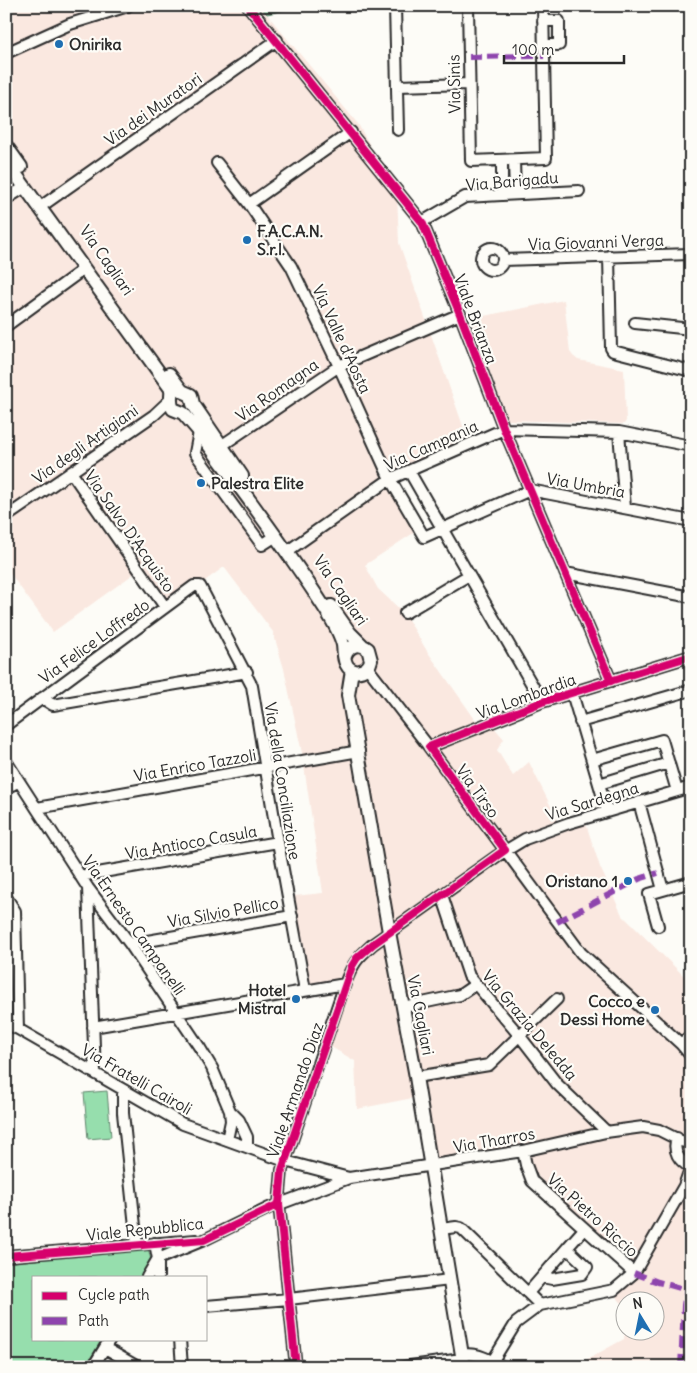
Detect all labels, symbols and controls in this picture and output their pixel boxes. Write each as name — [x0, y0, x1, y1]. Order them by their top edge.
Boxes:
scale bar — [504, 32, 624, 64]
place label: Onirika — [69, 34, 122, 54]
marker: Onirika — [53, 38, 65, 50]
text: 100 m — [512, 40, 554, 59]
street label: Via Sinis — [443, 54, 465, 114]
street label: Via dei Muratori — [101, 68, 205, 150]
street label: Via Barigadu — [465, 167, 559, 195]
street label: Via Cagliari — [75, 221, 139, 299]
place label: F.A.C.A.N. S.r.l. — [257, 221, 323, 259]
street label: Via Giovanni Verga — [528, 230, 664, 254]
marker: F.A.C.A.N. S.r.l. — [241, 234, 253, 246]
street label: Viale Brianza — [450, 271, 502, 367]
street label: Via Valle d'Aosta — [308, 281, 376, 397]
street label: Via Romagna — [232, 354, 322, 426]
street label: Via degli Artigiani — [28, 400, 142, 488]
street label: Via Campania — [381, 415, 481, 475]
street label: Via Salvo D'Acquisto — [80, 466, 180, 596]
street label: Via Umbria — [545, 468, 627, 502]
place label: Palestra Elite — [211, 473, 304, 493]
marker: Palestra Elite — [195, 477, 207, 489]
street label: Via Cagliari — [309, 551, 373, 629]
street label: Via Felice Loffredo — [35, 594, 153, 688]
street label: Via Lombardia — [473, 669, 579, 723]
street label: Via della Conciliazione — [261, 701, 305, 861]
street label: Via Enrico Tazzoli — [132, 744, 258, 786]
street label: Via Tirso — [452, 760, 504, 822]
street label: Via Sardegna — [543, 777, 641, 825]
street label: Via Antioco Casula — [123, 821, 259, 863]
street label: Via Ernesto Campanelli — [78, 851, 190, 999]
place label: Oristano 1 — [545, 871, 618, 891]
marker: Oristano 1 — [622, 875, 634, 887]
street label: Via Silvio Pellico — [166, 892, 280, 932]
street label: Via Grazia Deledda — [478, 966, 582, 1084]
street label: Via Cagliari — [403, 973, 439, 1057]
place label: Hotel Mistral — [238, 980, 286, 1018]
place label: Cocco e Dessì Home — [560, 991, 645, 1029]
marker: Hotel Mistral — [290, 993, 302, 1005]
marker: Cocco e Dessì Home — [649, 1004, 661, 1016]
street label: Viale Armando Diaz — [262, 1019, 328, 1160]
street label: Via Fratelli Cairoli — [78, 1039, 196, 1119]
street label: Via Tharros — [452, 1123, 536, 1157]
street label: Via Pietro Riccio — [543, 1169, 643, 1261]
street label: Viale Repubblica — [85, 1213, 205, 1245]
legend — [32, 1276, 208, 1340]
text: Cycle path — [78, 1285, 150, 1304]
north arrow — [614, 1290, 664, 1340]
text: N — [631, 1293, 644, 1313]
text: Path — [78, 1311, 109, 1330]

